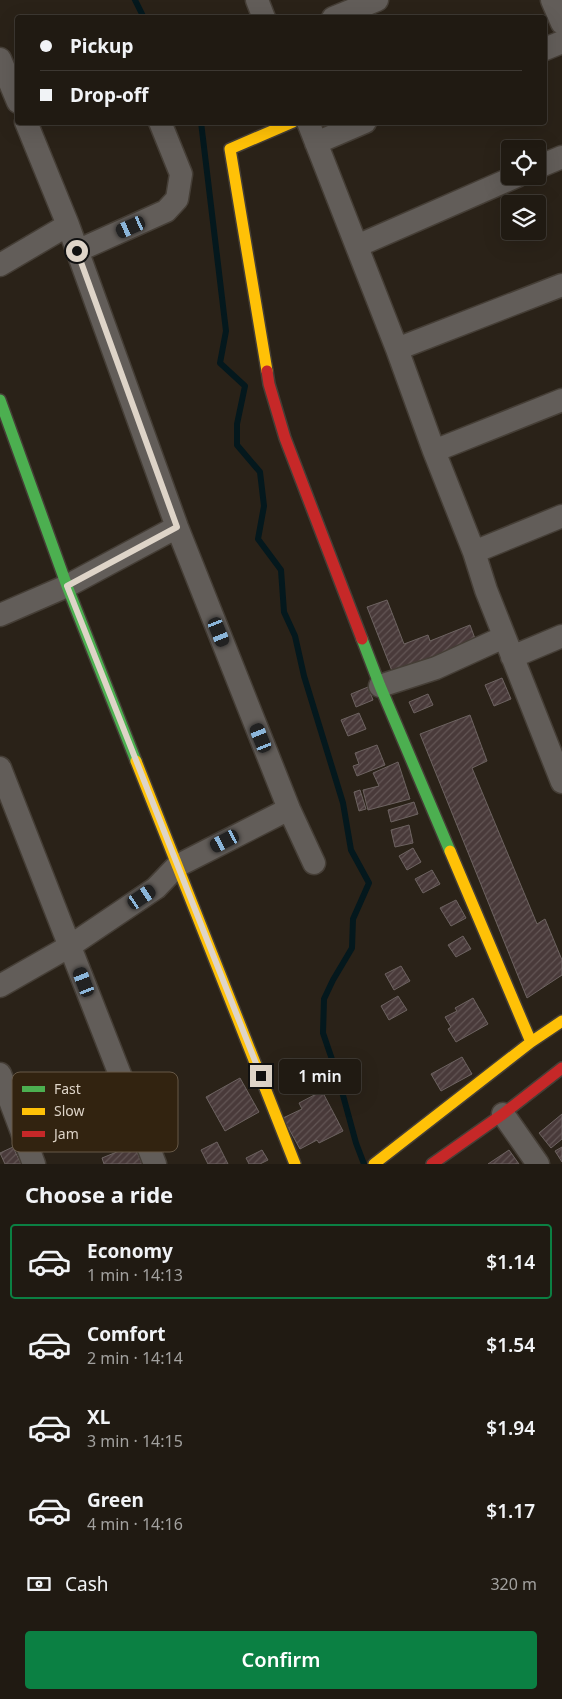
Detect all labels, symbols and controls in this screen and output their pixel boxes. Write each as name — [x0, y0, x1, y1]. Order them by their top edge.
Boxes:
text: Pickup — [70, 33, 133, 59]
text: Drop-off — [70, 82, 149, 108]
map controls — [501, 140, 546, 240]
button: locate — [501, 140, 546, 185]
button: layers — [501, 195, 546, 240]
car — [114, 214, 147, 240]
route start — [66, 240, 88, 262]
car — [206, 615, 231, 649]
car — [248, 721, 273, 755]
car — [208, 828, 241, 854]
car — [125, 882, 158, 912]
car — [71, 965, 96, 999]
callout: 1 min — [278, 1058, 361, 1094]
route end — [250, 1065, 272, 1087]
text: 1 min — [298, 1065, 342, 1087]
legend — [12, 1072, 178, 1152]
text: Fast — [54, 1079, 81, 1098]
text: Slow — [54, 1101, 85, 1120]
text: Jam — [52, 1124, 79, 1143]
text: Choose a ride — [25, 1179, 173, 1209]
text: Economy — [87, 1238, 173, 1264]
icon: car — [27, 1239, 72, 1284]
text: $1.14 — [486, 1249, 535, 1275]
text: 1 min · 14:13 — [87, 1264, 183, 1286]
text: Comfort — [87, 1321, 166, 1347]
icon: car — [27, 1322, 72, 1367]
text: $1.54 — [486, 1332, 535, 1358]
text: 2 min · 14:14 — [87, 1347, 183, 1369]
text: XL — [87, 1404, 110, 1430]
icon: car — [27, 1405, 72, 1450]
text: $1.94 — [486, 1415, 535, 1441]
text: 3 min · 14:15 — [87, 1430, 183, 1452]
text: Green — [87, 1487, 144, 1513]
icon: car — [27, 1488, 72, 1533]
text: $1.17 — [486, 1498, 535, 1524]
text: 4 min · 14:16 — [87, 1513, 183, 1535]
icon: cash — [25, 1570, 53, 1598]
text: Cash — [65, 1571, 109, 1597]
text: 320 m — [490, 1573, 537, 1595]
button: Confirm — [25, 1631, 537, 1689]

